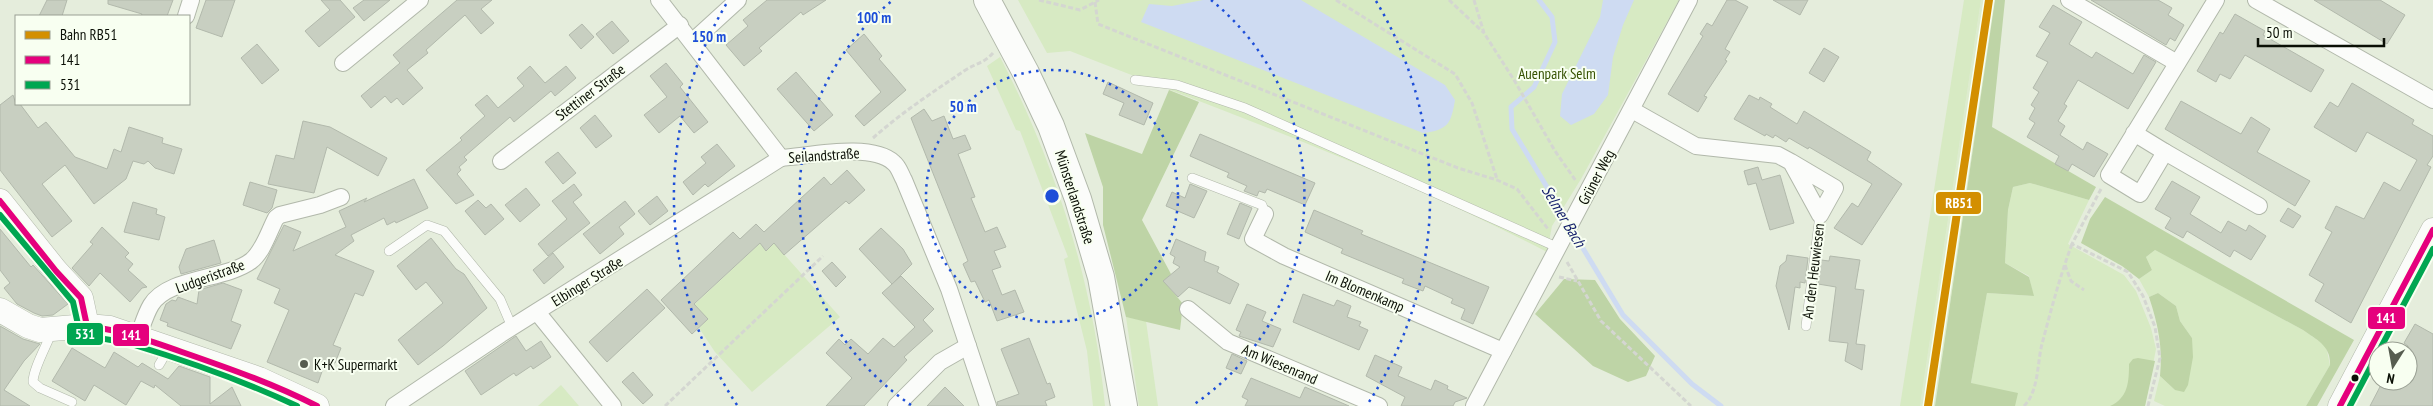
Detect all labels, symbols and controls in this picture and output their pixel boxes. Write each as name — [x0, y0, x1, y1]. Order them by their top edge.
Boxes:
text: 100 m — [857, 8, 891, 27]
legend — [15, 15, 190, 105]
scale bar — [2258, 15, 2384, 47]
text: 50 m — [2266, 23, 2292, 42]
text: Bahn RB51 — [60, 25, 117, 44]
text: 150 m — [692, 27, 726, 46]
text: 141 — [60, 50, 80, 69]
street label: Stettiner Straße — [551, 60, 629, 124]
park label: Auenpark Selm — [1518, 64, 1596, 83]
text: 531 — [60, 75, 80, 94]
text: 50 m — [949, 97, 977, 116]
street label: Seilandstraße — [788, 143, 860, 167]
street label: Grüner Weg — [1574, 146, 1618, 208]
street label: Münsterlandstraße — [1051, 148, 1099, 246]
water label: Selmer Bach — [1538, 181, 1591, 251]
centre of rings — [1043, 187, 1061, 205]
line badge: RB51 — [1935, 191, 1982, 215]
text: RB51 — [1945, 194, 1973, 212]
street label: An den Heuwiesen — [1798, 222, 1828, 320]
street label: Elbinger Straße — [548, 252, 626, 310]
street label: Ludgeristraße — [173, 255, 247, 297]
street label: Im Blomenkamp — [1323, 266, 1407, 316]
line badge: 141 — [2367, 306, 2406, 330]
text: 141 — [2376, 309, 2396, 327]
line badge: 531 — [66, 322, 104, 346]
line badge: 141 — [112, 323, 150, 347]
text: 531 — [75, 325, 95, 343]
text: 141 — [121, 326, 141, 344]
street label: Am Wiesenrand — [1239, 340, 1321, 388]
north arrow — [2368, 341, 2418, 391]
place label: K+K Supermarkt — [314, 355, 397, 374]
marker: K+K Supermarkt — [298, 358, 310, 370]
text: N — [2385, 369, 2396, 388]
unlabelled marker — [2350, 373, 2360, 383]

